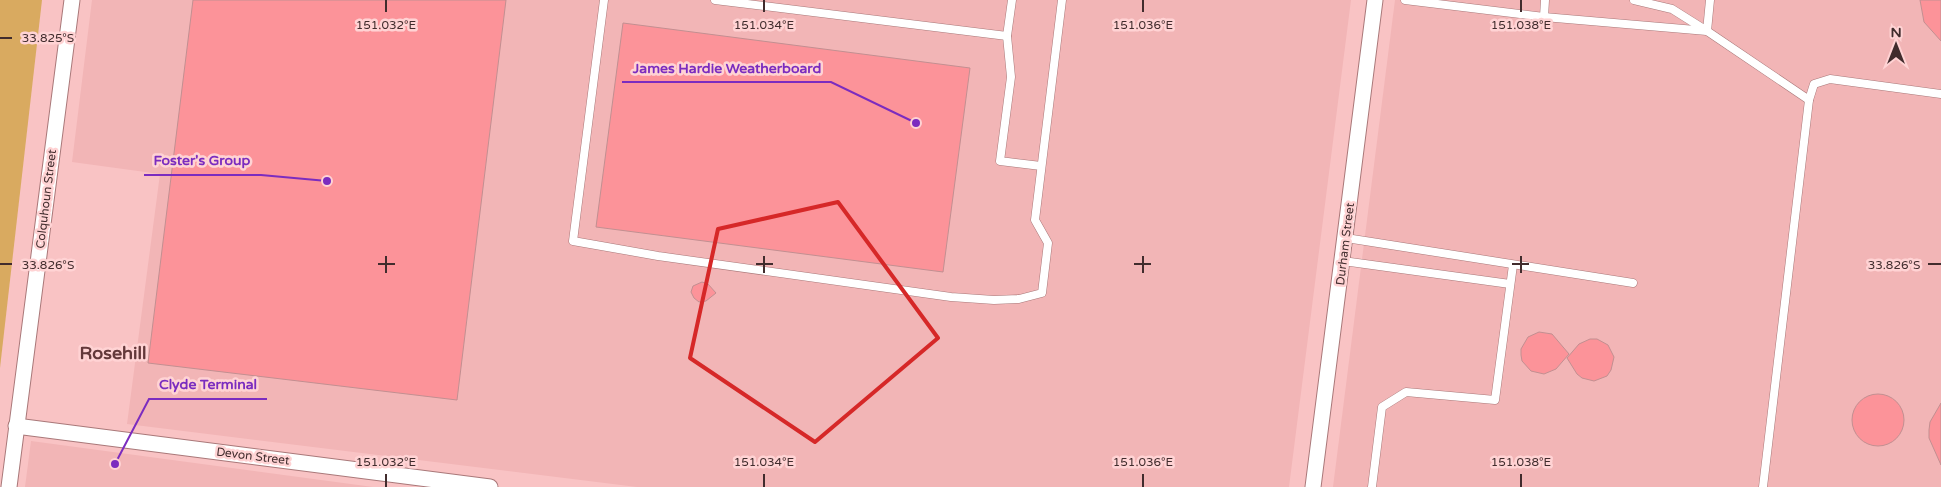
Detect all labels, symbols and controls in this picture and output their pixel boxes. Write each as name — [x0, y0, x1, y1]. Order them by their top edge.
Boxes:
text: 151.032°E — [356, 18, 417, 32]
text: 151.034°E — [734, 18, 795, 32]
text: 151.036°E — [1113, 18, 1174, 32]
text: 151.038°E — [1491, 18, 1552, 32]
north arrow — [1871, 20, 1921, 70]
text: N — [1890, 24, 1902, 41]
text: 33.825°S — [22, 31, 74, 45]
callout: James Hardie Weatherboard — [622, 53, 831, 82]
text: James Hardie Weatherboard — [632, 60, 821, 77]
callout: Foster's Group — [144, 146, 261, 175]
street label: Colquhoun Street — [33, 148, 59, 249]
text: Foster's Group — [154, 152, 251, 169]
street label: Durham Street — [1333, 201, 1357, 286]
text: 33.826°S — [22, 258, 74, 272]
text: 33.826°S — [1868, 258, 1920, 272]
district label: Rosehill — [80, 342, 147, 364]
callout: Clyde Terminal — [149, 370, 267, 399]
text: Clyde Terminal — [159, 376, 257, 393]
street label: Devon Street — [216, 445, 291, 467]
text: 151.032°E — [356, 455, 417, 469]
text: 151.034°E — [734, 455, 795, 469]
text: 151.036°E — [1113, 455, 1174, 469]
text: 151.038°E — [1491, 455, 1552, 469]

